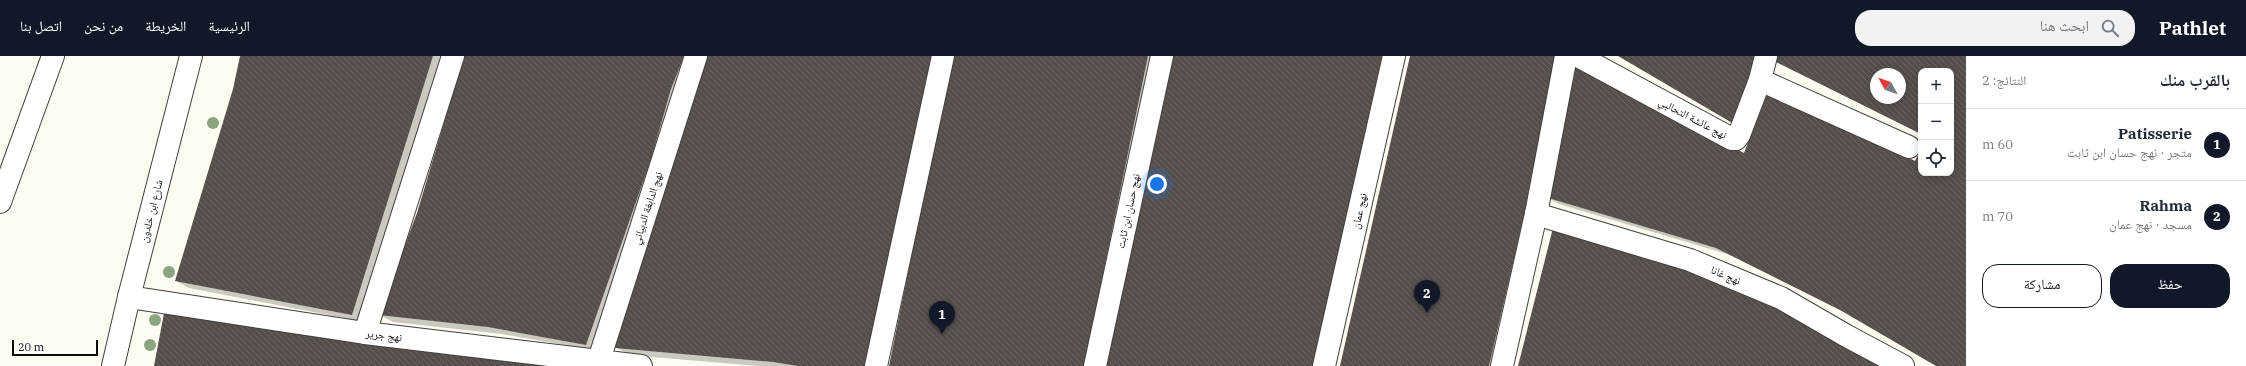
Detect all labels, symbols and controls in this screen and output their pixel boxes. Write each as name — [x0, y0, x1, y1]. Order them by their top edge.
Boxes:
search box — [1855, 10, 2135, 46]
text: ابحث هنا — [2040, 16, 2089, 35]
text: Pathlet — [2159, 16, 2226, 40]
text: اتصل بنا — [20, 17, 62, 35]
text: من نحن — [84, 17, 123, 35]
text: الخريطة — [145, 17, 186, 35]
text: الرئيسية — [208, 17, 250, 35]
icon: search — [2099, 17, 2121, 39]
north arrow — [1870, 68, 1906, 104]
map controls — [1918, 68, 1954, 176]
button: + — [1918, 68, 1954, 104]
text: بالقرب منك — [2160, 69, 2230, 91]
text: النتائج: 2 — [1982, 72, 2026, 89]
street label: نهج عائشة التحالبي — [1656, 94, 1730, 143]
button: − — [1918, 104, 1954, 140]
text: Patisserie — [2118, 124, 2192, 143]
text: 60 m — [1982, 136, 2013, 153]
text: 1 — [2213, 136, 2221, 153]
button: locate — [1918, 140, 1954, 176]
text: متجر · نهج حسان ابن ثابت — [2067, 144, 2192, 161]
street label: نهج الدابغة الدبياني — [629, 170, 667, 247]
street label: نهج حسان ابن ثابت — [1113, 172, 1143, 250]
your location — [1147, 174, 1167, 194]
street label: شارع ابن خلدون — [136, 178, 166, 244]
street label: نهج عمان — [1348, 192, 1370, 230]
text: Rahma — [2140, 196, 2192, 215]
text: 70 m — [1982, 208, 2013, 225]
text: 2 — [2213, 208, 2221, 225]
text: مسجد · نهج عمان — [2109, 216, 2192, 233]
street label: نهج غانا — [1709, 262, 1743, 288]
button: مشاركة — [1982, 264, 2102, 308]
button: حفظ — [2110, 264, 2230, 308]
pin: 2 — [1414, 280, 1440, 313]
pin: 1 — [929, 301, 955, 334]
street label: نهج جرير — [364, 326, 403, 344]
scale bar — [12, 338, 98, 357]
text: 20 m — [18, 340, 44, 354]

